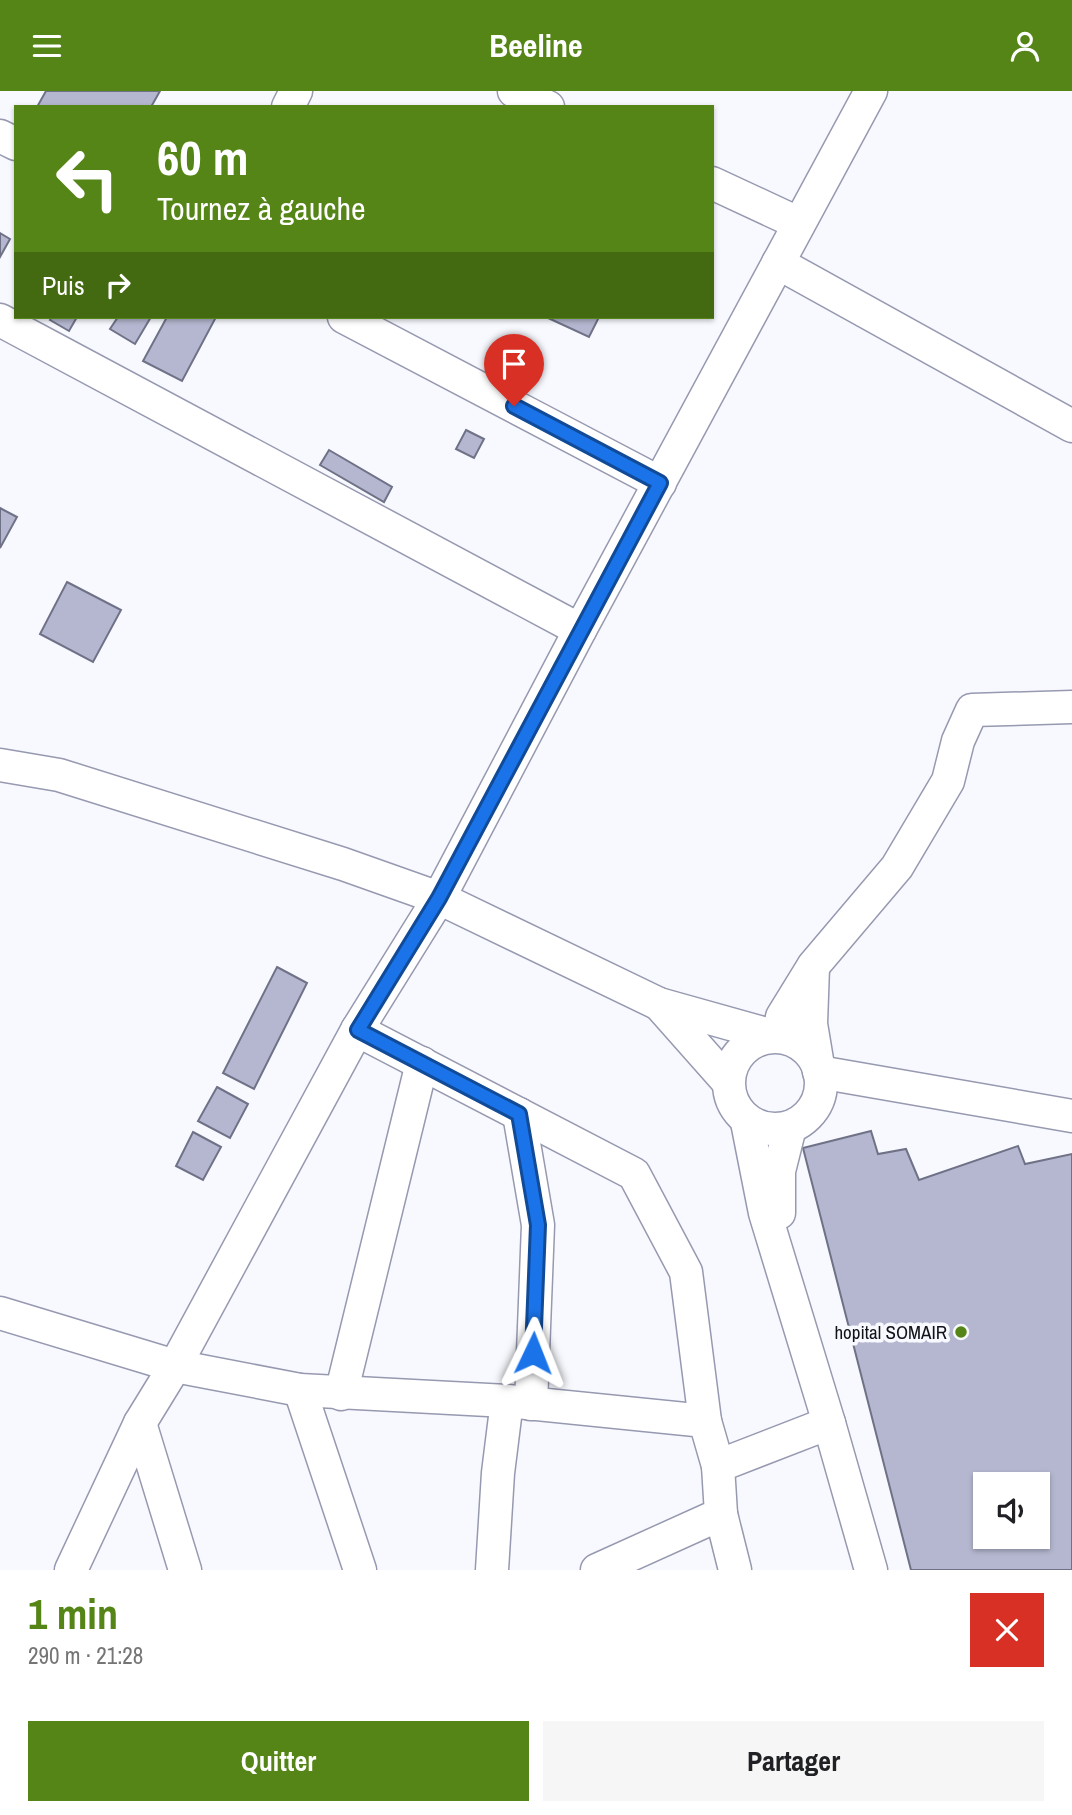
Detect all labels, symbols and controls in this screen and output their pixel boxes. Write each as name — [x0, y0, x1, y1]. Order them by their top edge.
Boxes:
text: Beeline — [489, 24, 583, 67]
icon: menu — [28, 27, 66, 65]
icon: person — [1006, 27, 1044, 65]
text: 60 m — [157, 124, 249, 190]
icon: left — [42, 133, 133, 224]
text: Tournez à gauche — [157, 187, 366, 230]
icon: right — [99, 266, 137, 304]
text: Puis — [42, 268, 85, 303]
pin — [484, 334, 544, 406]
icon: arrive — [495, 345, 533, 383]
position arrow — [496, 1316, 570, 1390]
place label: hopital SOMAIR — [834, 1319, 947, 1345]
marker: hopital SOMAIR — [953, 1324, 969, 1340]
map controls — [973, 1472, 1050, 1549]
button: sound — [973, 1472, 1050, 1549]
text: 1 min — [28, 1586, 118, 1642]
button: close — [970, 1593, 1044, 1667]
text: 290 m · 21:28 — [28, 1640, 143, 1671]
button: Quitter — [28, 1721, 529, 1801]
button: Partager — [543, 1721, 1044, 1801]

